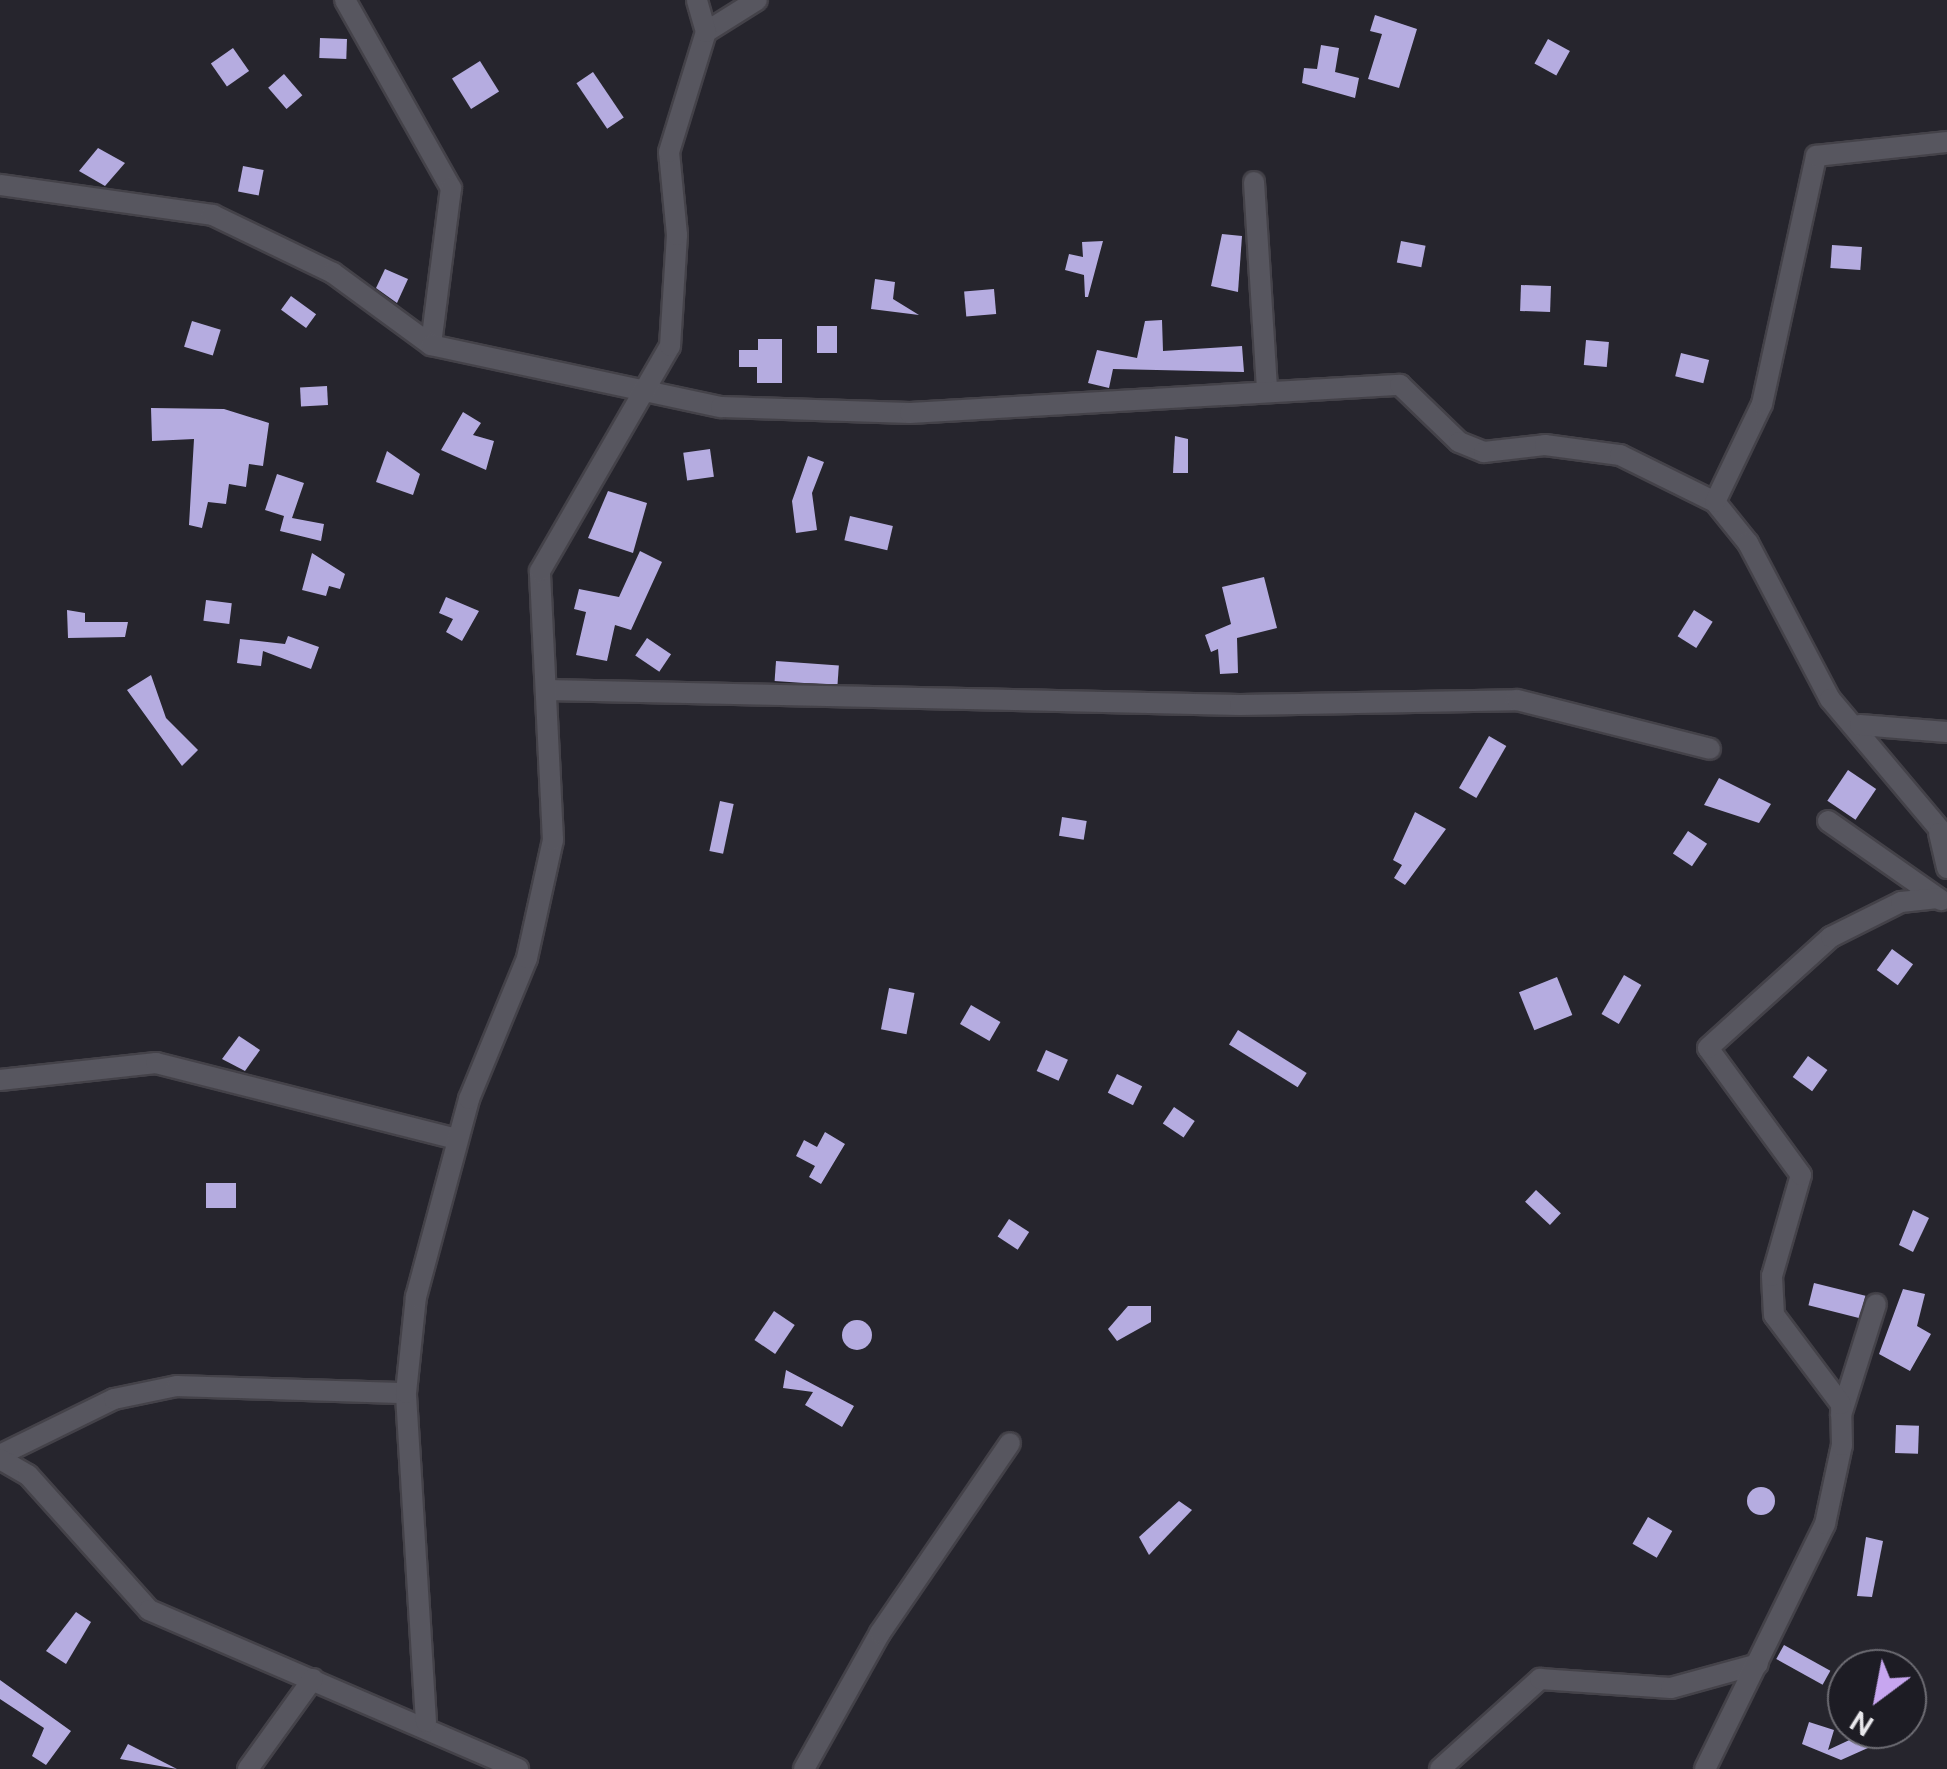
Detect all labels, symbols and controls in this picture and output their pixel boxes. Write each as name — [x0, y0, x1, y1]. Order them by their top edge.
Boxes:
north arrow — [1827, 1649, 1927, 1749]
text: N — [1843, 1702, 1880, 1744]

